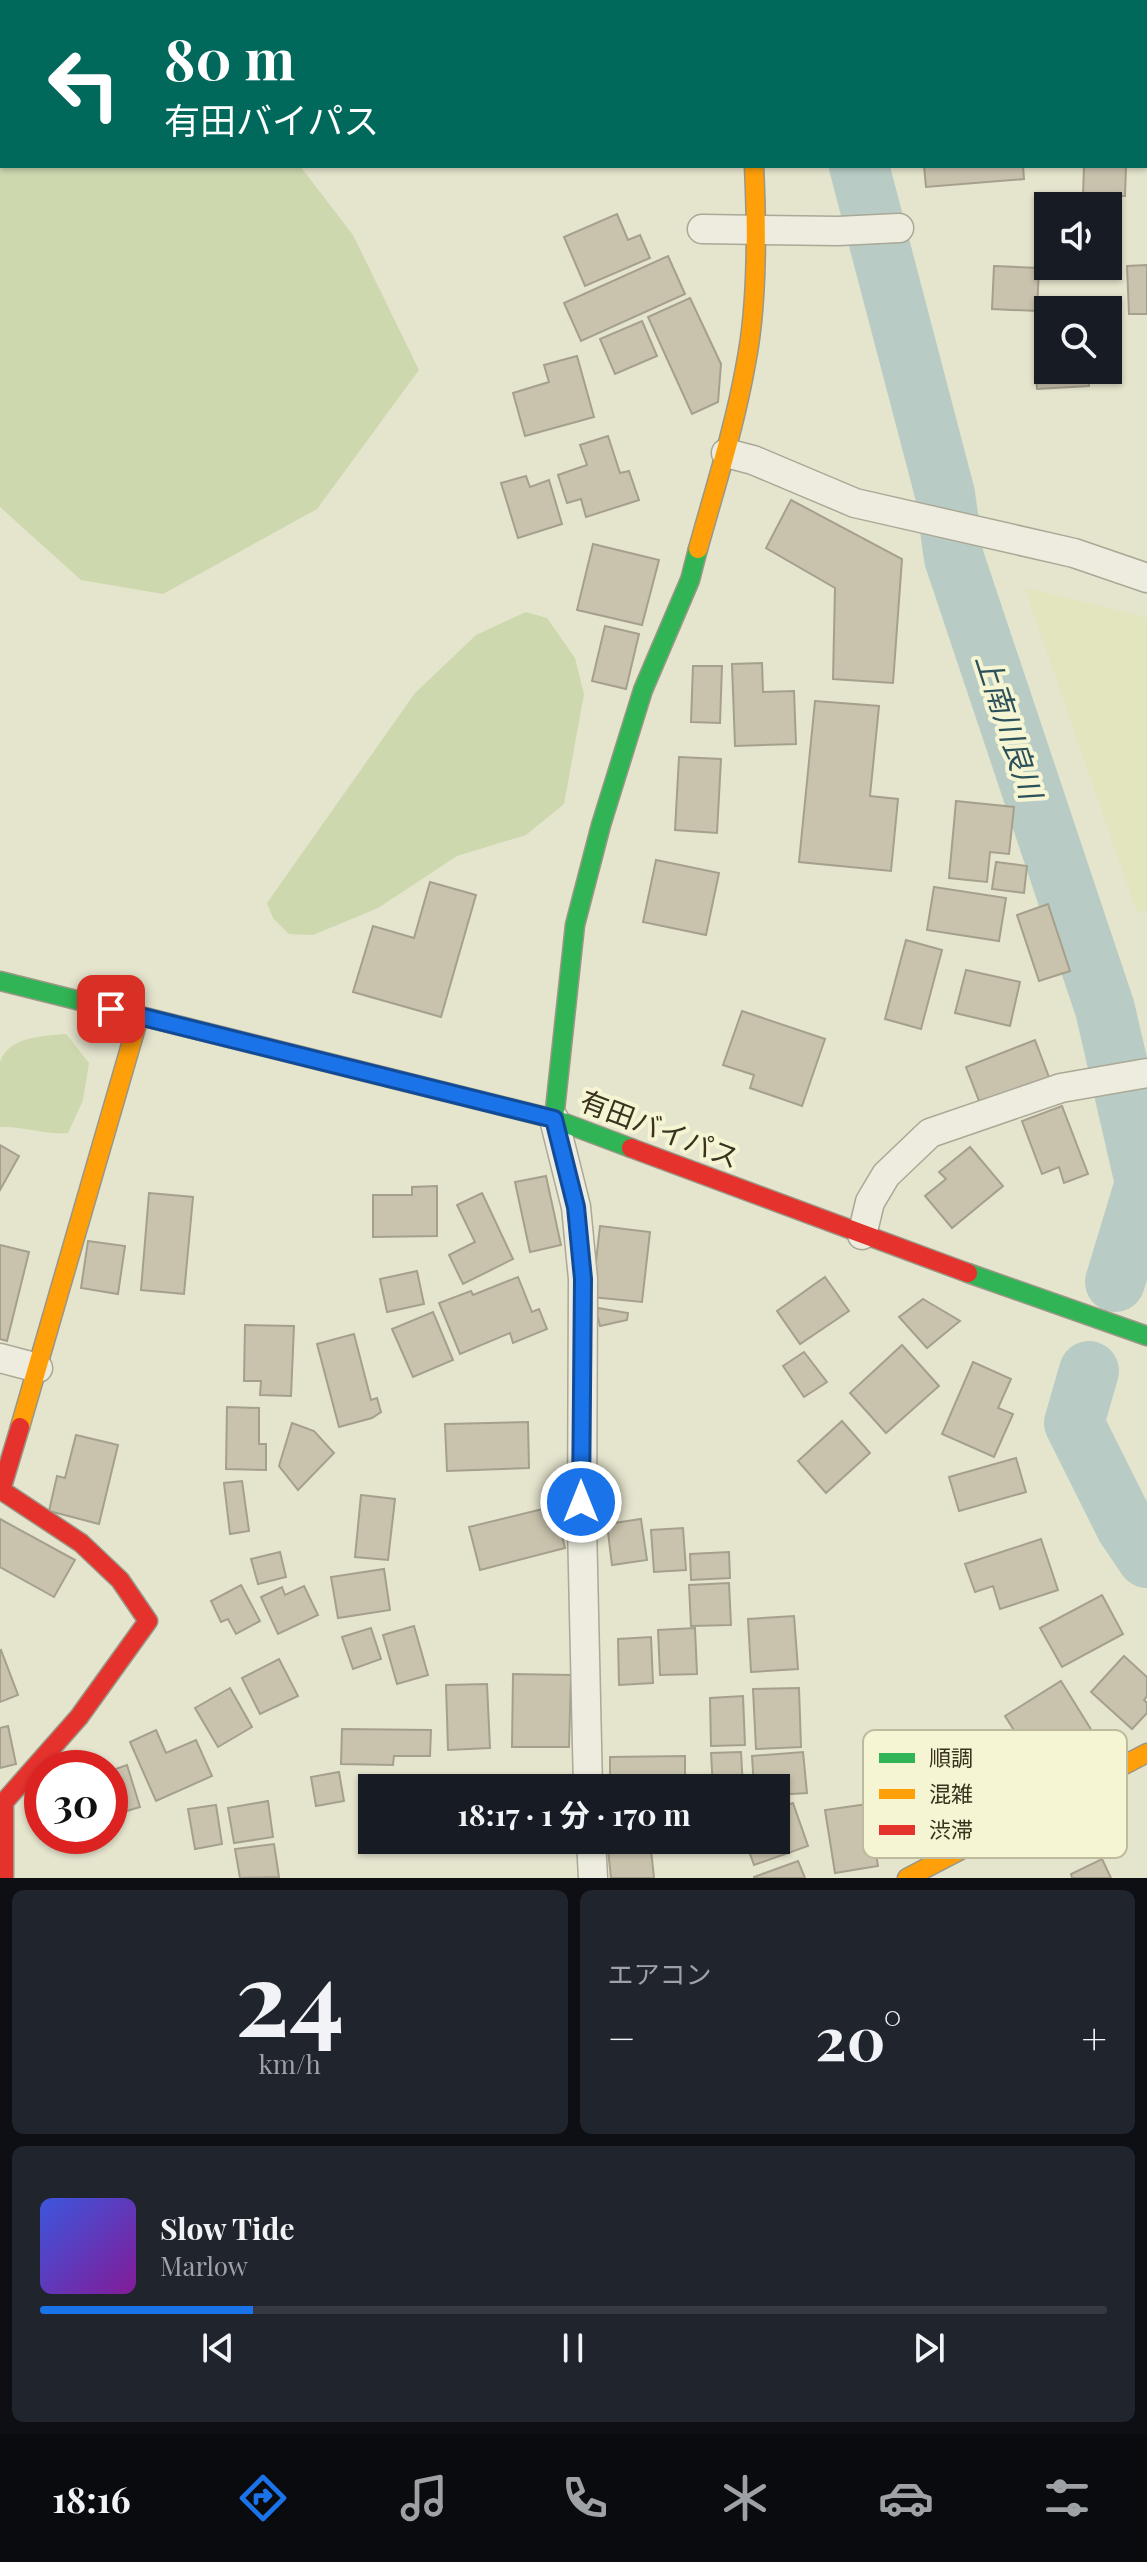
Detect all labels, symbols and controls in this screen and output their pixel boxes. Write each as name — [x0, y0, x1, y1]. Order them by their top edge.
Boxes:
text: 80 m — [164, 20, 295, 95]
icon: left — [32, 32, 136, 136]
text: 有田バイパス — [164, 95, 379, 143]
map controls — [1034, 192, 1122, 384]
button: sound — [1034, 192, 1122, 280]
button: search — [1034, 296, 1122, 384]
water label: 上南川良川 — [968, 648, 1053, 806]
pin — [77, 975, 145, 1043]
icon: arrive — [89, 987, 133, 1031]
street label: 有田バイパス — [575, 1081, 745, 1175]
position arrow — [539, 1460, 623, 1544]
legend — [863, 1730, 1127, 1858]
text: 順調 — [929, 1742, 973, 1772]
speed limit sign: 30 — [24, 1750, 128, 1854]
text: 混雑 — [929, 1778, 973, 1808]
text: 18:17 · 1 分 · 170 m — [457, 1794, 691, 1834]
text: 渋滞 — [929, 1814, 973, 1844]
text: 24 — [235, 1924, 344, 2063]
text: エアコン — [608, 1956, 712, 1991]
text: 20° — [815, 1996, 902, 2076]
text: − — [608, 2007, 636, 2066]
text: + — [1081, 2007, 1107, 2066]
text: km/h — [259, 2046, 321, 2081]
text: Slow Tide — [160, 2208, 295, 2248]
text: Marlow — [160, 2248, 248, 2283]
icon: previous — [196, 2326, 240, 2370]
icon: pause — [551, 2326, 595, 2370]
icon: next — [907, 2326, 951, 2370]
icon: directions — [235, 2470, 291, 2526]
icon: music — [396, 2470, 452, 2526]
icon: phone — [557, 2470, 613, 2526]
icon: climate — [717, 2470, 773, 2526]
icon: car — [878, 2470, 934, 2526]
icon: filters — [1039, 2470, 1095, 2526]
text: 18:16 — [52, 2474, 131, 2522]

